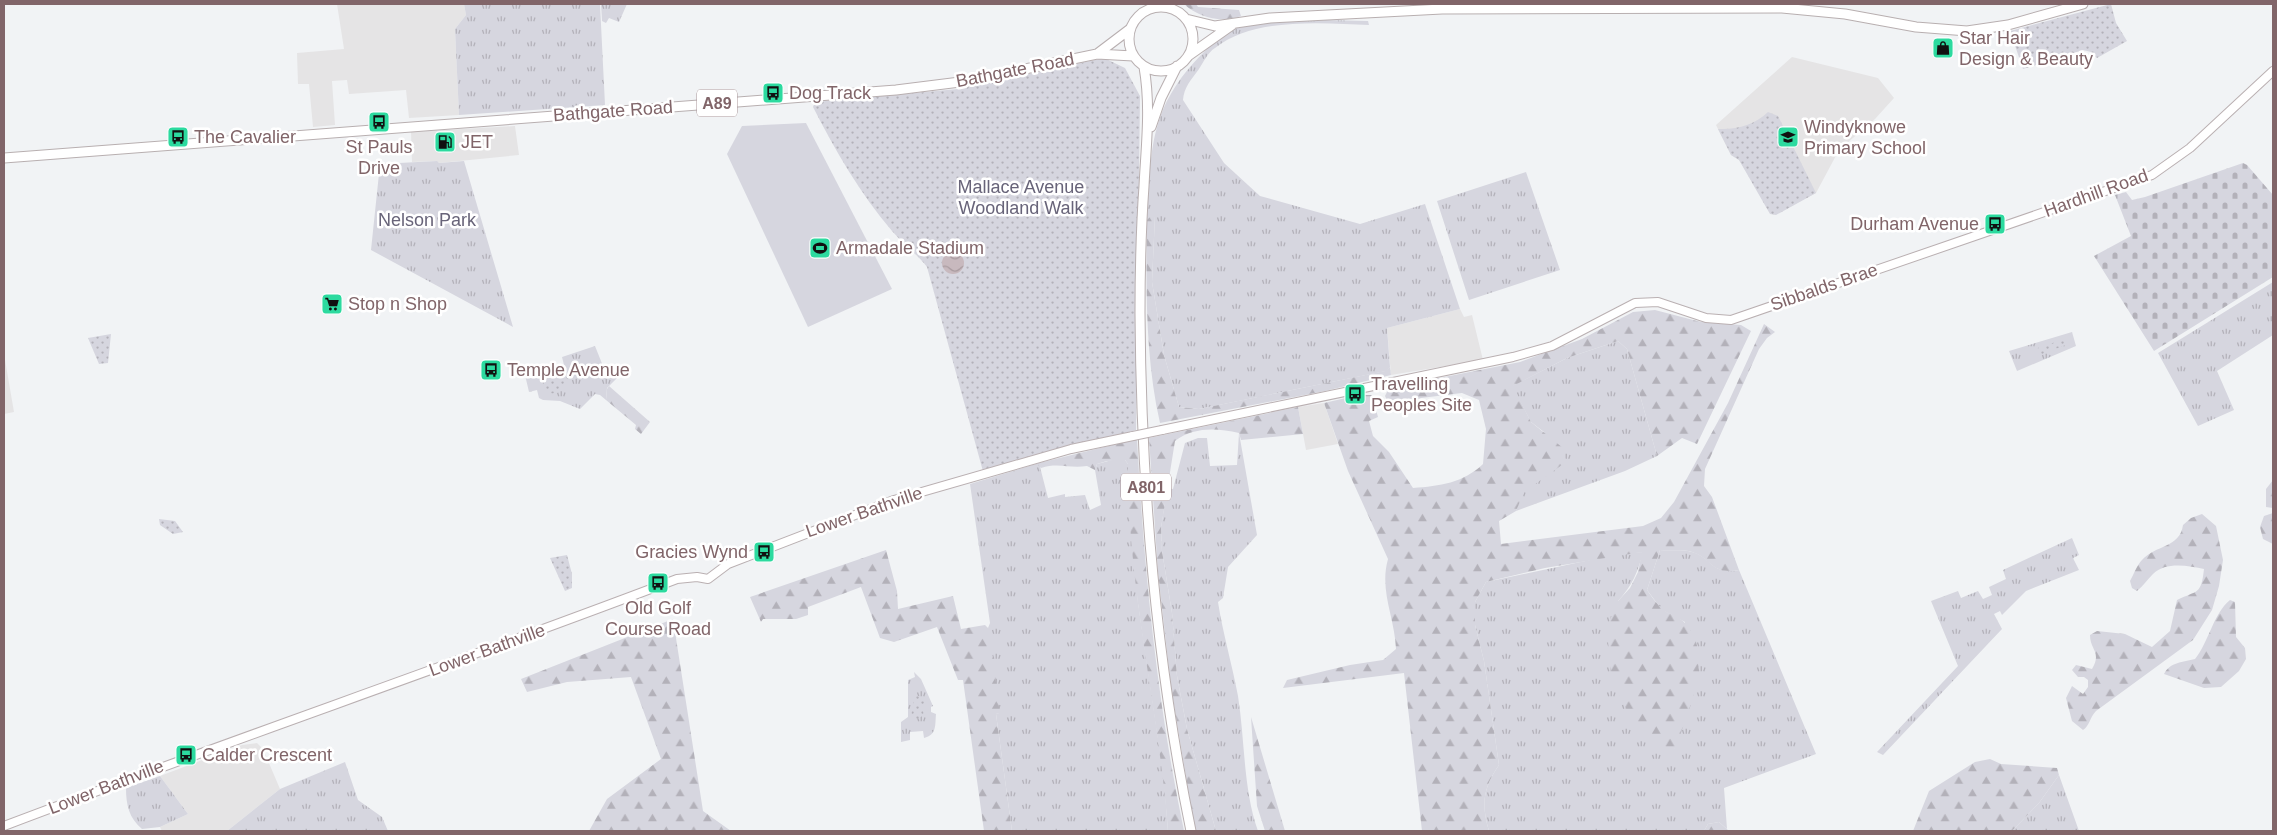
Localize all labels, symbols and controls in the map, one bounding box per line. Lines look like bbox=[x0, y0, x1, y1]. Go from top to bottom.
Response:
place label: Star Hair Design & Beauty bbox=[1959, 28, 2093, 69]
shop icon: Star Hair Design & Beauty bbox=[1931, 36, 1955, 60]
street label: Bathgate Road bbox=[954, 49, 1076, 91]
bus stop icon: Dog Track bbox=[761, 81, 785, 105]
place label: Dog Track bbox=[789, 83, 872, 103]
road number: A89 bbox=[697, 90, 737, 116]
street label: Bathgate Road bbox=[552, 97, 674, 125]
bus stop icon: St Pauls Drive bbox=[367, 110, 391, 134]
place label: Windyknowe Primary School bbox=[1804, 117, 1926, 158]
bus stop icon: The Cavalier bbox=[166, 125, 190, 149]
school or university icon: Windyknowe Primary School bbox=[1776, 125, 1800, 149]
place label: The Cavalier bbox=[194, 127, 296, 147]
fuel station icon: JET bbox=[433, 130, 457, 154]
place label: JET bbox=[461, 132, 493, 152]
place label: St Pauls Drive bbox=[345, 137, 413, 178]
street label: Hardhill Road bbox=[2041, 165, 2151, 221]
park label: Mallace Avenue Woodland Walk bbox=[958, 177, 1085, 218]
park label: Nelson Park bbox=[378, 210, 477, 230]
bus stop icon: Durham Avenue bbox=[1983, 212, 2007, 236]
place label: Durham Avenue bbox=[1850, 214, 1979, 234]
sports icon: Armadale Stadium bbox=[808, 236, 832, 260]
place label: Armadale Stadium bbox=[836, 238, 984, 258]
street label: Sibbalds Brae bbox=[1768, 259, 1880, 315]
supermarket icon: Stop n Shop bbox=[320, 292, 344, 316]
place label: Stop n Shop bbox=[348, 294, 447, 314]
bus stop icon: Temple Avenue bbox=[479, 358, 503, 382]
place label: Temple Avenue bbox=[507, 360, 630, 380]
place label: Travelling Peoples Site bbox=[1371, 374, 1472, 415]
bus stop icon: Travelling Peoples Site bbox=[1343, 382, 1367, 406]
road number: A801 bbox=[1121, 474, 1171, 501]
street label: Lower Bathville bbox=[803, 483, 925, 541]
bus stop icon: Gracies Wynd bbox=[752, 540, 776, 564]
place label: Gracies Wynd bbox=[635, 542, 748, 562]
bus stop icon: Old Golf Course Road bbox=[646, 571, 670, 595]
place label: Old Golf Course Road bbox=[605, 598, 711, 639]
street label: Lower Bathville bbox=[426, 620, 548, 680]
bus stop icon: Calder Crescent bbox=[174, 743, 198, 767]
place label: Calder Crescent bbox=[202, 745, 332, 765]
street label: Lower Bathville bbox=[45, 756, 167, 818]

